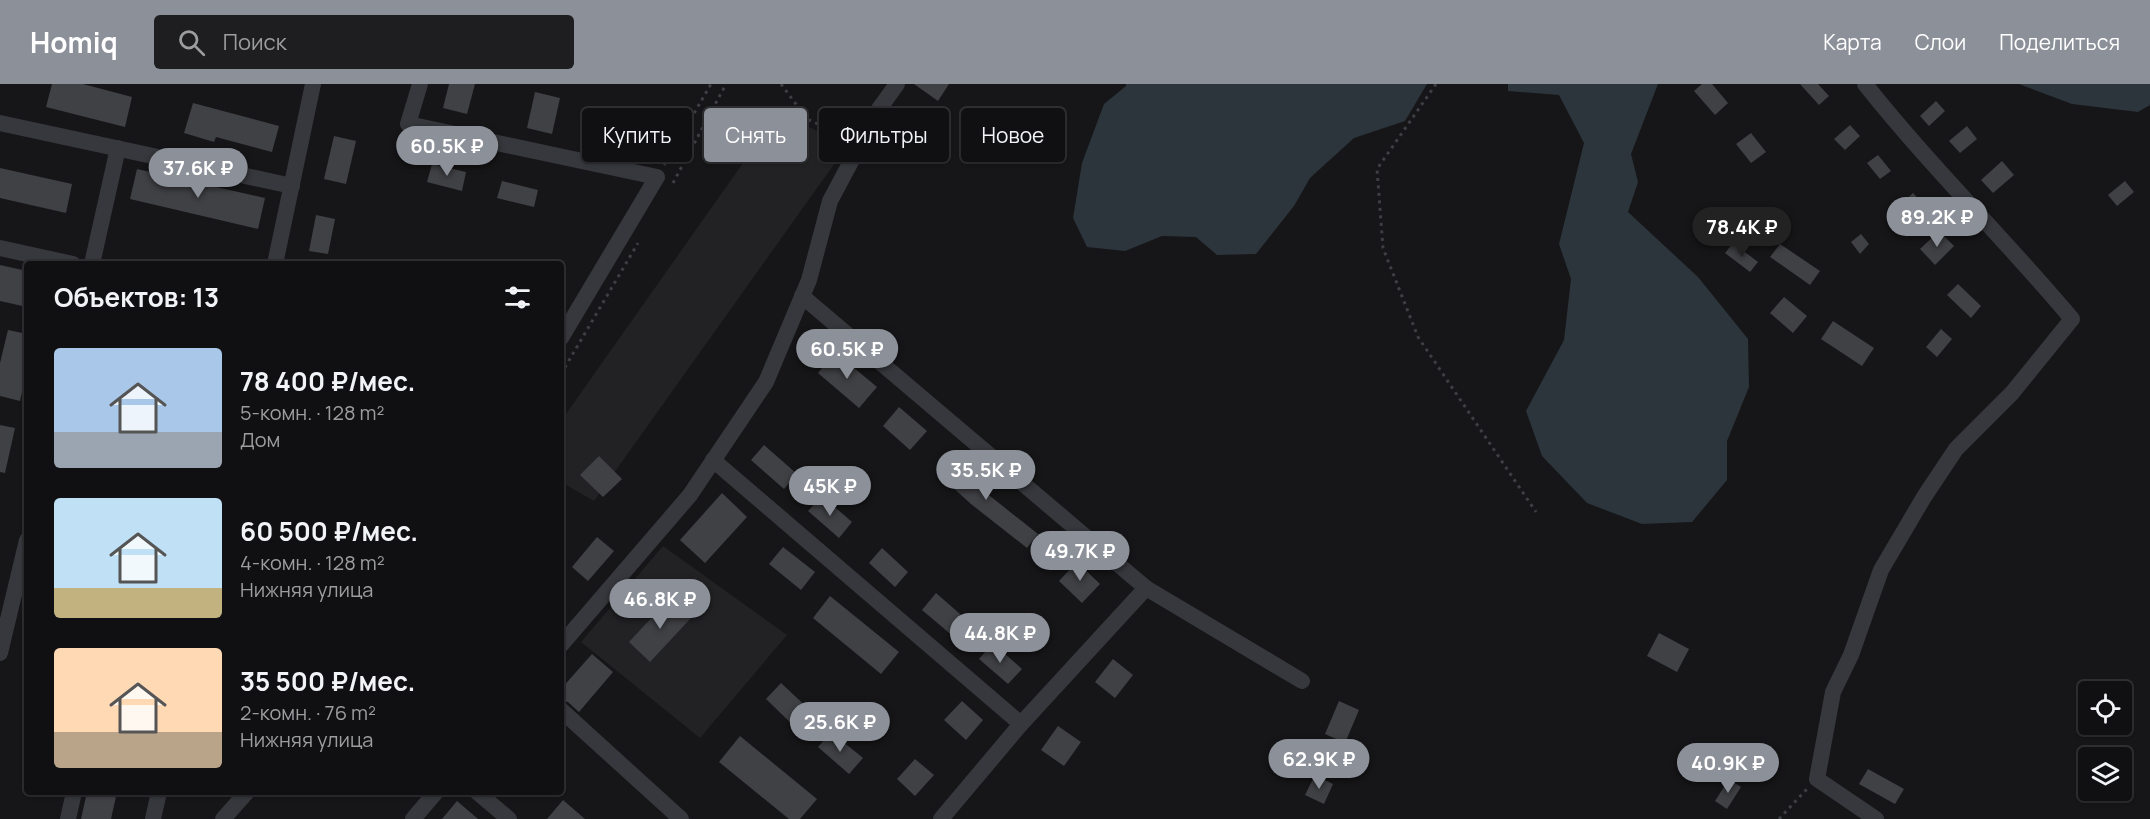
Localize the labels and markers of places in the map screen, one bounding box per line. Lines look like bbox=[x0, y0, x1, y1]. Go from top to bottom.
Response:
pin: 60.5K ₽ bbox=[392, 126, 502, 177]
pin: 37.6K ₽ bbox=[143, 148, 253, 199]
pin: 89.2K ₽ bbox=[1882, 197, 1992, 248]
pin: 78.4K ₽ bbox=[1687, 207, 1797, 258]
pin: 60.5K ₽ bbox=[792, 329, 902, 380]
pin: 35.5K ₽ bbox=[931, 450, 1041, 501]
pin: 45K ₽ bbox=[788, 466, 872, 517]
pin: 49.7K ₽ bbox=[1025, 531, 1135, 582]
pin: 46.8K ₽ bbox=[605, 579, 715, 630]
pin: 44.8K ₽ bbox=[945, 613, 1055, 664]
pin: 25.6K ₽ bbox=[785, 702, 895, 753]
pin: 62.9K ₽ bbox=[1264, 739, 1374, 790]
pin: 40.9K ₽ bbox=[1673, 743, 1783, 794]

